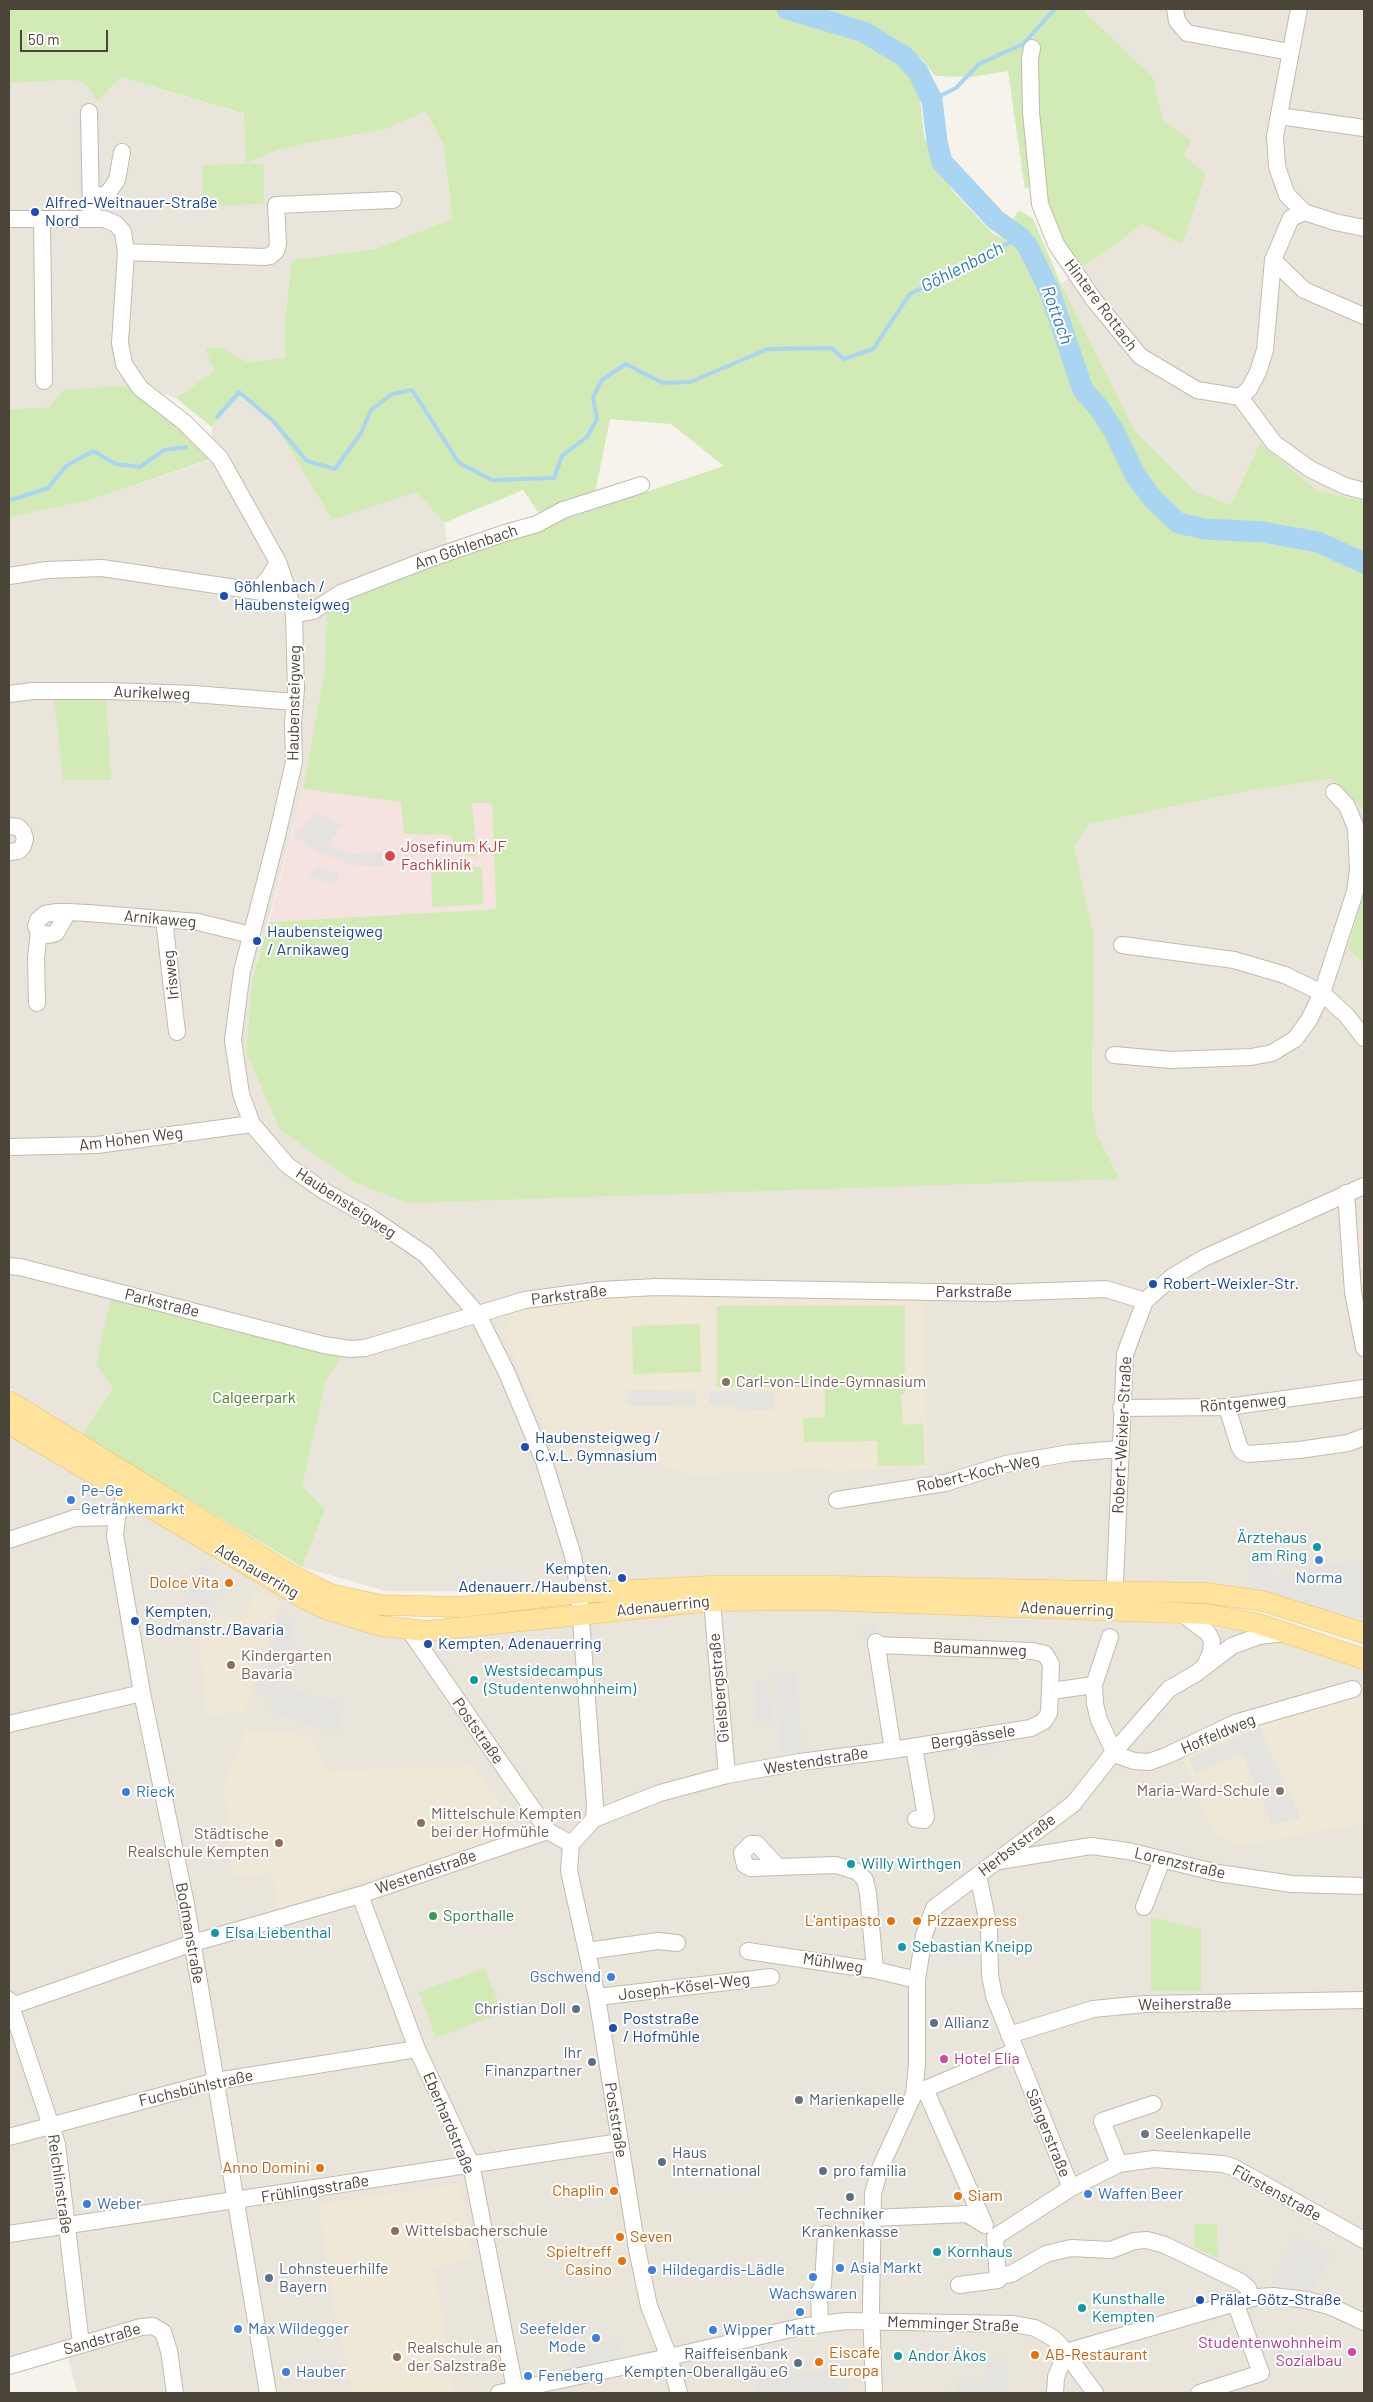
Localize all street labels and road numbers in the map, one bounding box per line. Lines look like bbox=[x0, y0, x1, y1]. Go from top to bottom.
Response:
street label: Hintere Rottach bbox=[1060, 255, 1142, 355]
street label: Am Göhlenbach bbox=[412, 520, 520, 574]
street label: Haubensteigweg bbox=[283, 645, 305, 761]
street label: Aurikelweg bbox=[113, 682, 191, 704]
street label: Arnikaweg bbox=[123, 906, 197, 932]
street label: Irisweg bbox=[159, 949, 183, 1001]
street label: Am Hohen Weg bbox=[78, 1123, 184, 1155]
street label: Haubensteigweg bbox=[292, 1163, 400, 1243]
street label: Parkstraße bbox=[530, 1281, 608, 1309]
street label: Parkstraße bbox=[936, 1282, 1012, 1302]
street label: Parkstraße bbox=[123, 1284, 201, 1322]
street label: Robert-Weixler-Straße bbox=[1108, 1356, 1136, 1514]
street label: Röntgenweg bbox=[1199, 1390, 1287, 1416]
street label: Robert-Koch-Weg bbox=[915, 1450, 1041, 1496]
street label: Adenauerring bbox=[212, 1539, 302, 1603]
street label: Adenauerring bbox=[615, 1592, 711, 1620]
street label: Adenauerring bbox=[1020, 1598, 1114, 1620]
street label: Gielsbergstraße bbox=[705, 1632, 733, 1744]
street label: Baumannweg bbox=[933, 1638, 1027, 1660]
street label: Poststraße bbox=[448, 1694, 508, 1768]
street label: Hoffeldweg bbox=[1178, 1710, 1258, 1758]
street label: Berggässele bbox=[929, 1721, 1017, 1753]
street label: Westendstraße bbox=[762, 1743, 870, 1779]
street label: Herbststraße bbox=[974, 1810, 1060, 1880]
street label: Lorenzstraße bbox=[1133, 1843, 1227, 1883]
street label: Westendstraße bbox=[373, 1846, 479, 1898]
street label: Bodmanstraße bbox=[172, 1881, 208, 1985]
street label: Mühlweg bbox=[802, 1949, 864, 1977]
street label: Joseph-Kösel-Weg bbox=[617, 1969, 751, 2005]
street label: Weiherstraße bbox=[1138, 1994, 1232, 2014]
street label: Fuchsbühlstraße bbox=[137, 2066, 255, 2110]
street label: Eberhardstraße bbox=[419, 2069, 479, 2177]
street label: Poststraße bbox=[601, 2081, 631, 2159]
street label: Sängerstraße bbox=[1022, 2086, 1074, 2180]
street label: Reichlinstraße bbox=[43, 2133, 77, 2235]
street label: Fürstenstraße bbox=[1229, 2161, 1325, 2225]
street label: Frühlingsstraße bbox=[260, 2171, 370, 2207]
street label: Memminger Straße bbox=[887, 2312, 1019, 2336]
street label: Sandstraße bbox=[61, 2319, 143, 2359]

